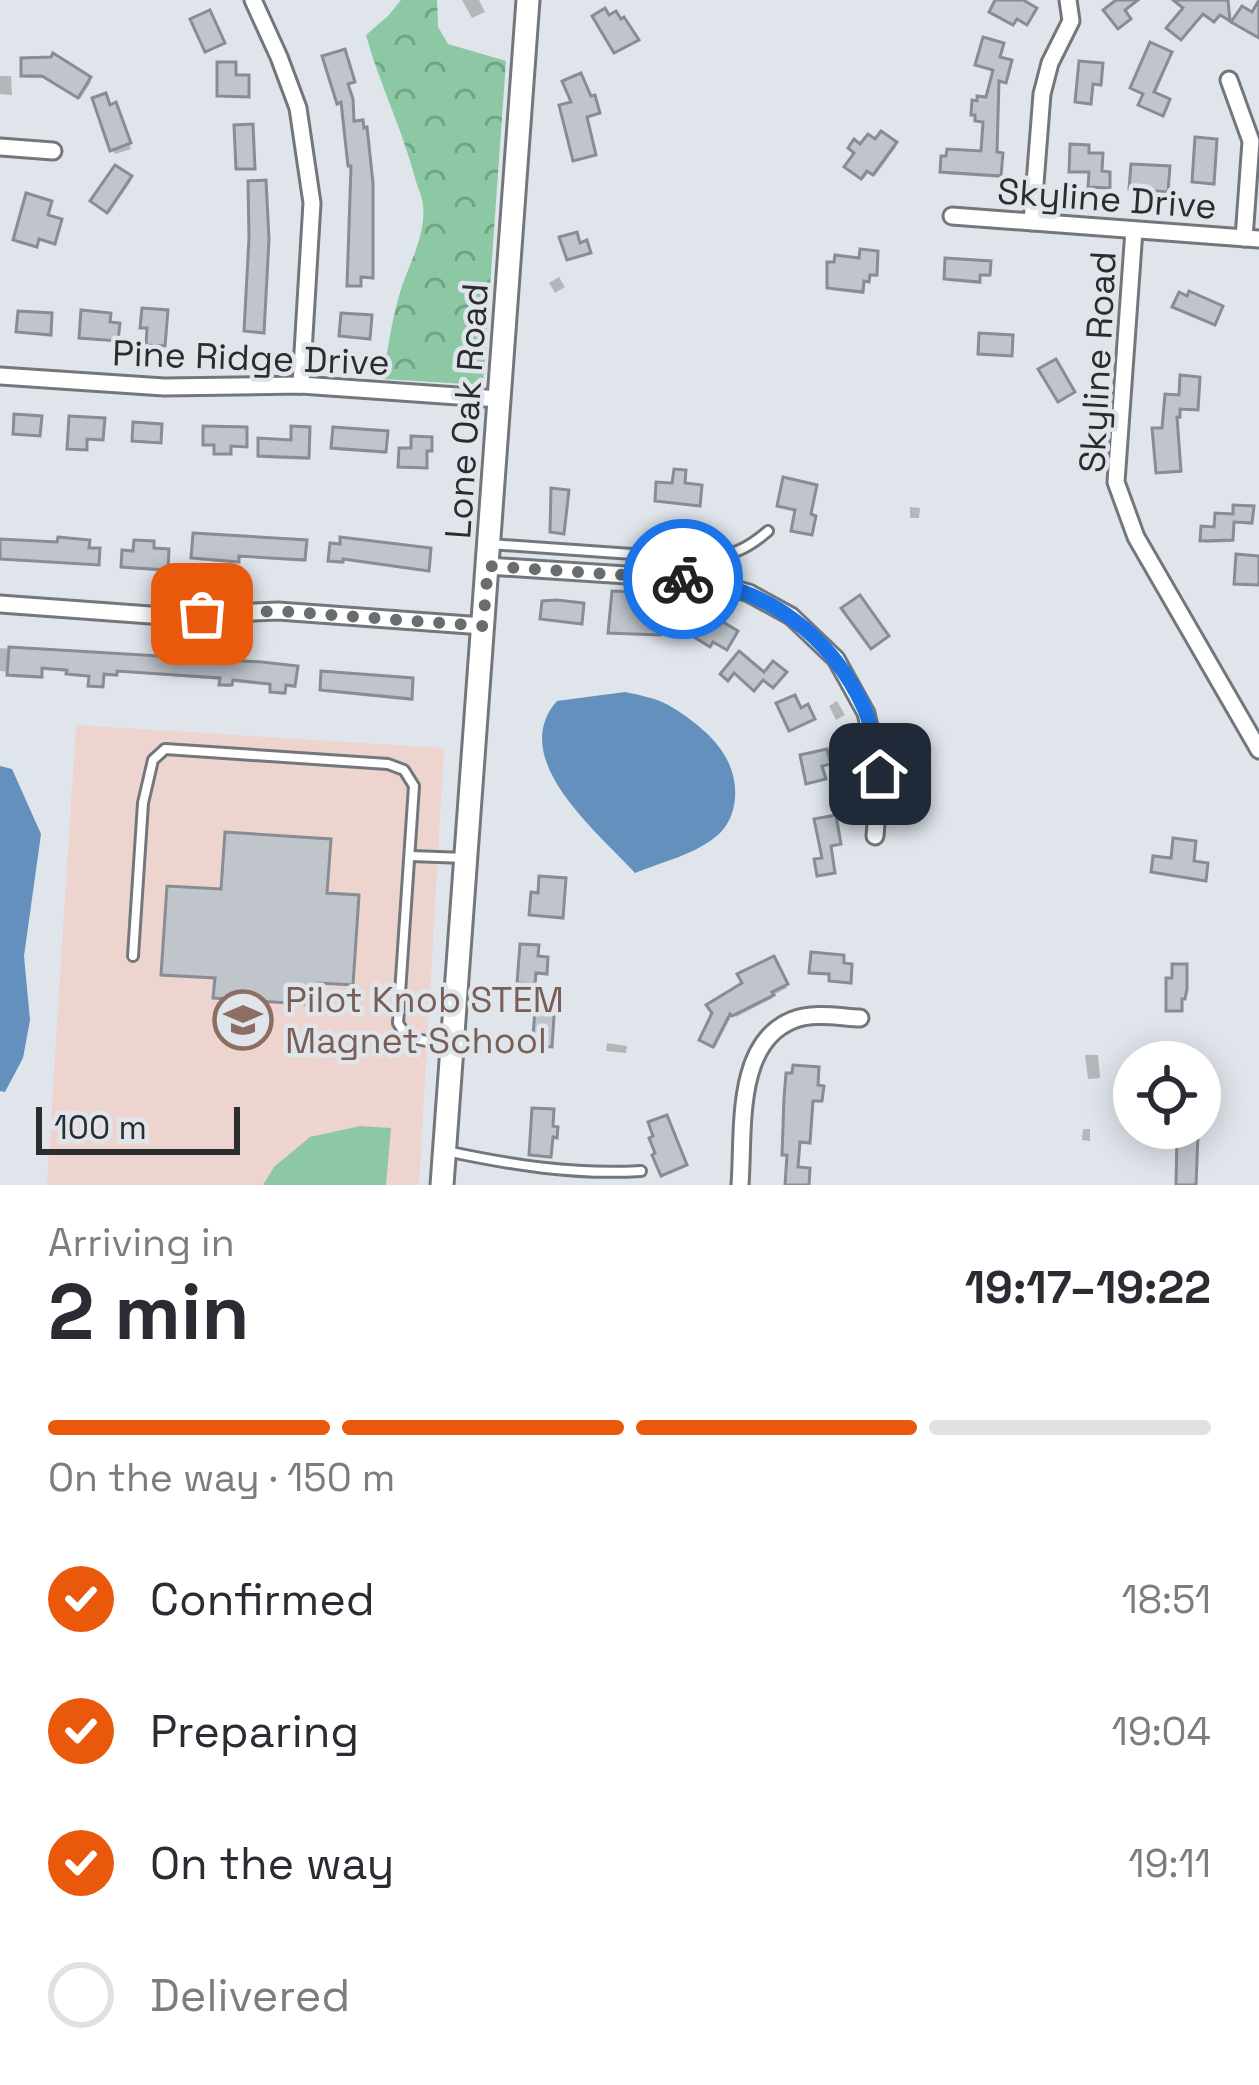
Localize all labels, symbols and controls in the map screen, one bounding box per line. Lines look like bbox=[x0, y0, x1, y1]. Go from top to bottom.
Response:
street label: Skyline Drive bbox=[996, 168, 1218, 230]
street label: Skyline Road bbox=[1069, 250, 1127, 474]
street label: Lone Oak Road bbox=[435, 282, 499, 540]
street label: Pine Ridge Drive bbox=[111, 330, 391, 386]
courier bbox=[623, 519, 743, 639]
icon: bike bbox=[650, 546, 716, 612]
pin bbox=[151, 563, 253, 665]
icon: bag bbox=[169, 581, 235, 647]
pin bbox=[829, 723, 931, 825]
icon: home bbox=[847, 741, 913, 807]
place label: Pilot Knob STEM Magnet School bbox=[285, 977, 564, 1064]
school or university icon: Pilot Knob STEM Magnet School bbox=[212, 989, 274, 1051]
map controls bbox=[1113, 1041, 1221, 1149]
button: locate bbox=[1113, 1041, 1221, 1149]
scale bar bbox=[36, 1101, 240, 1154]
text: 100 m bbox=[54, 1107, 147, 1149]
text: Arriving in bbox=[48, 1218, 235, 1267]
text: 19:17–19:22 bbox=[965, 1259, 1211, 1316]
text: 2 min bbox=[48, 1262, 250, 1362]
text: On the way · 150 m bbox=[48, 1453, 395, 1502]
icon: check bbox=[48, 1566, 114, 1632]
text: Confirmed bbox=[150, 1571, 375, 1628]
text: 18:51 bbox=[1121, 1575, 1211, 1624]
icon: check bbox=[48, 1698, 114, 1764]
text: Preparing bbox=[150, 1703, 359, 1760]
text: 19:04 bbox=[1112, 1707, 1211, 1756]
icon: check bbox=[48, 1830, 114, 1896]
text: On the way bbox=[150, 1835, 394, 1892]
text: 19:11 bbox=[1128, 1839, 1211, 1888]
text: Delivered bbox=[150, 1967, 350, 2024]

